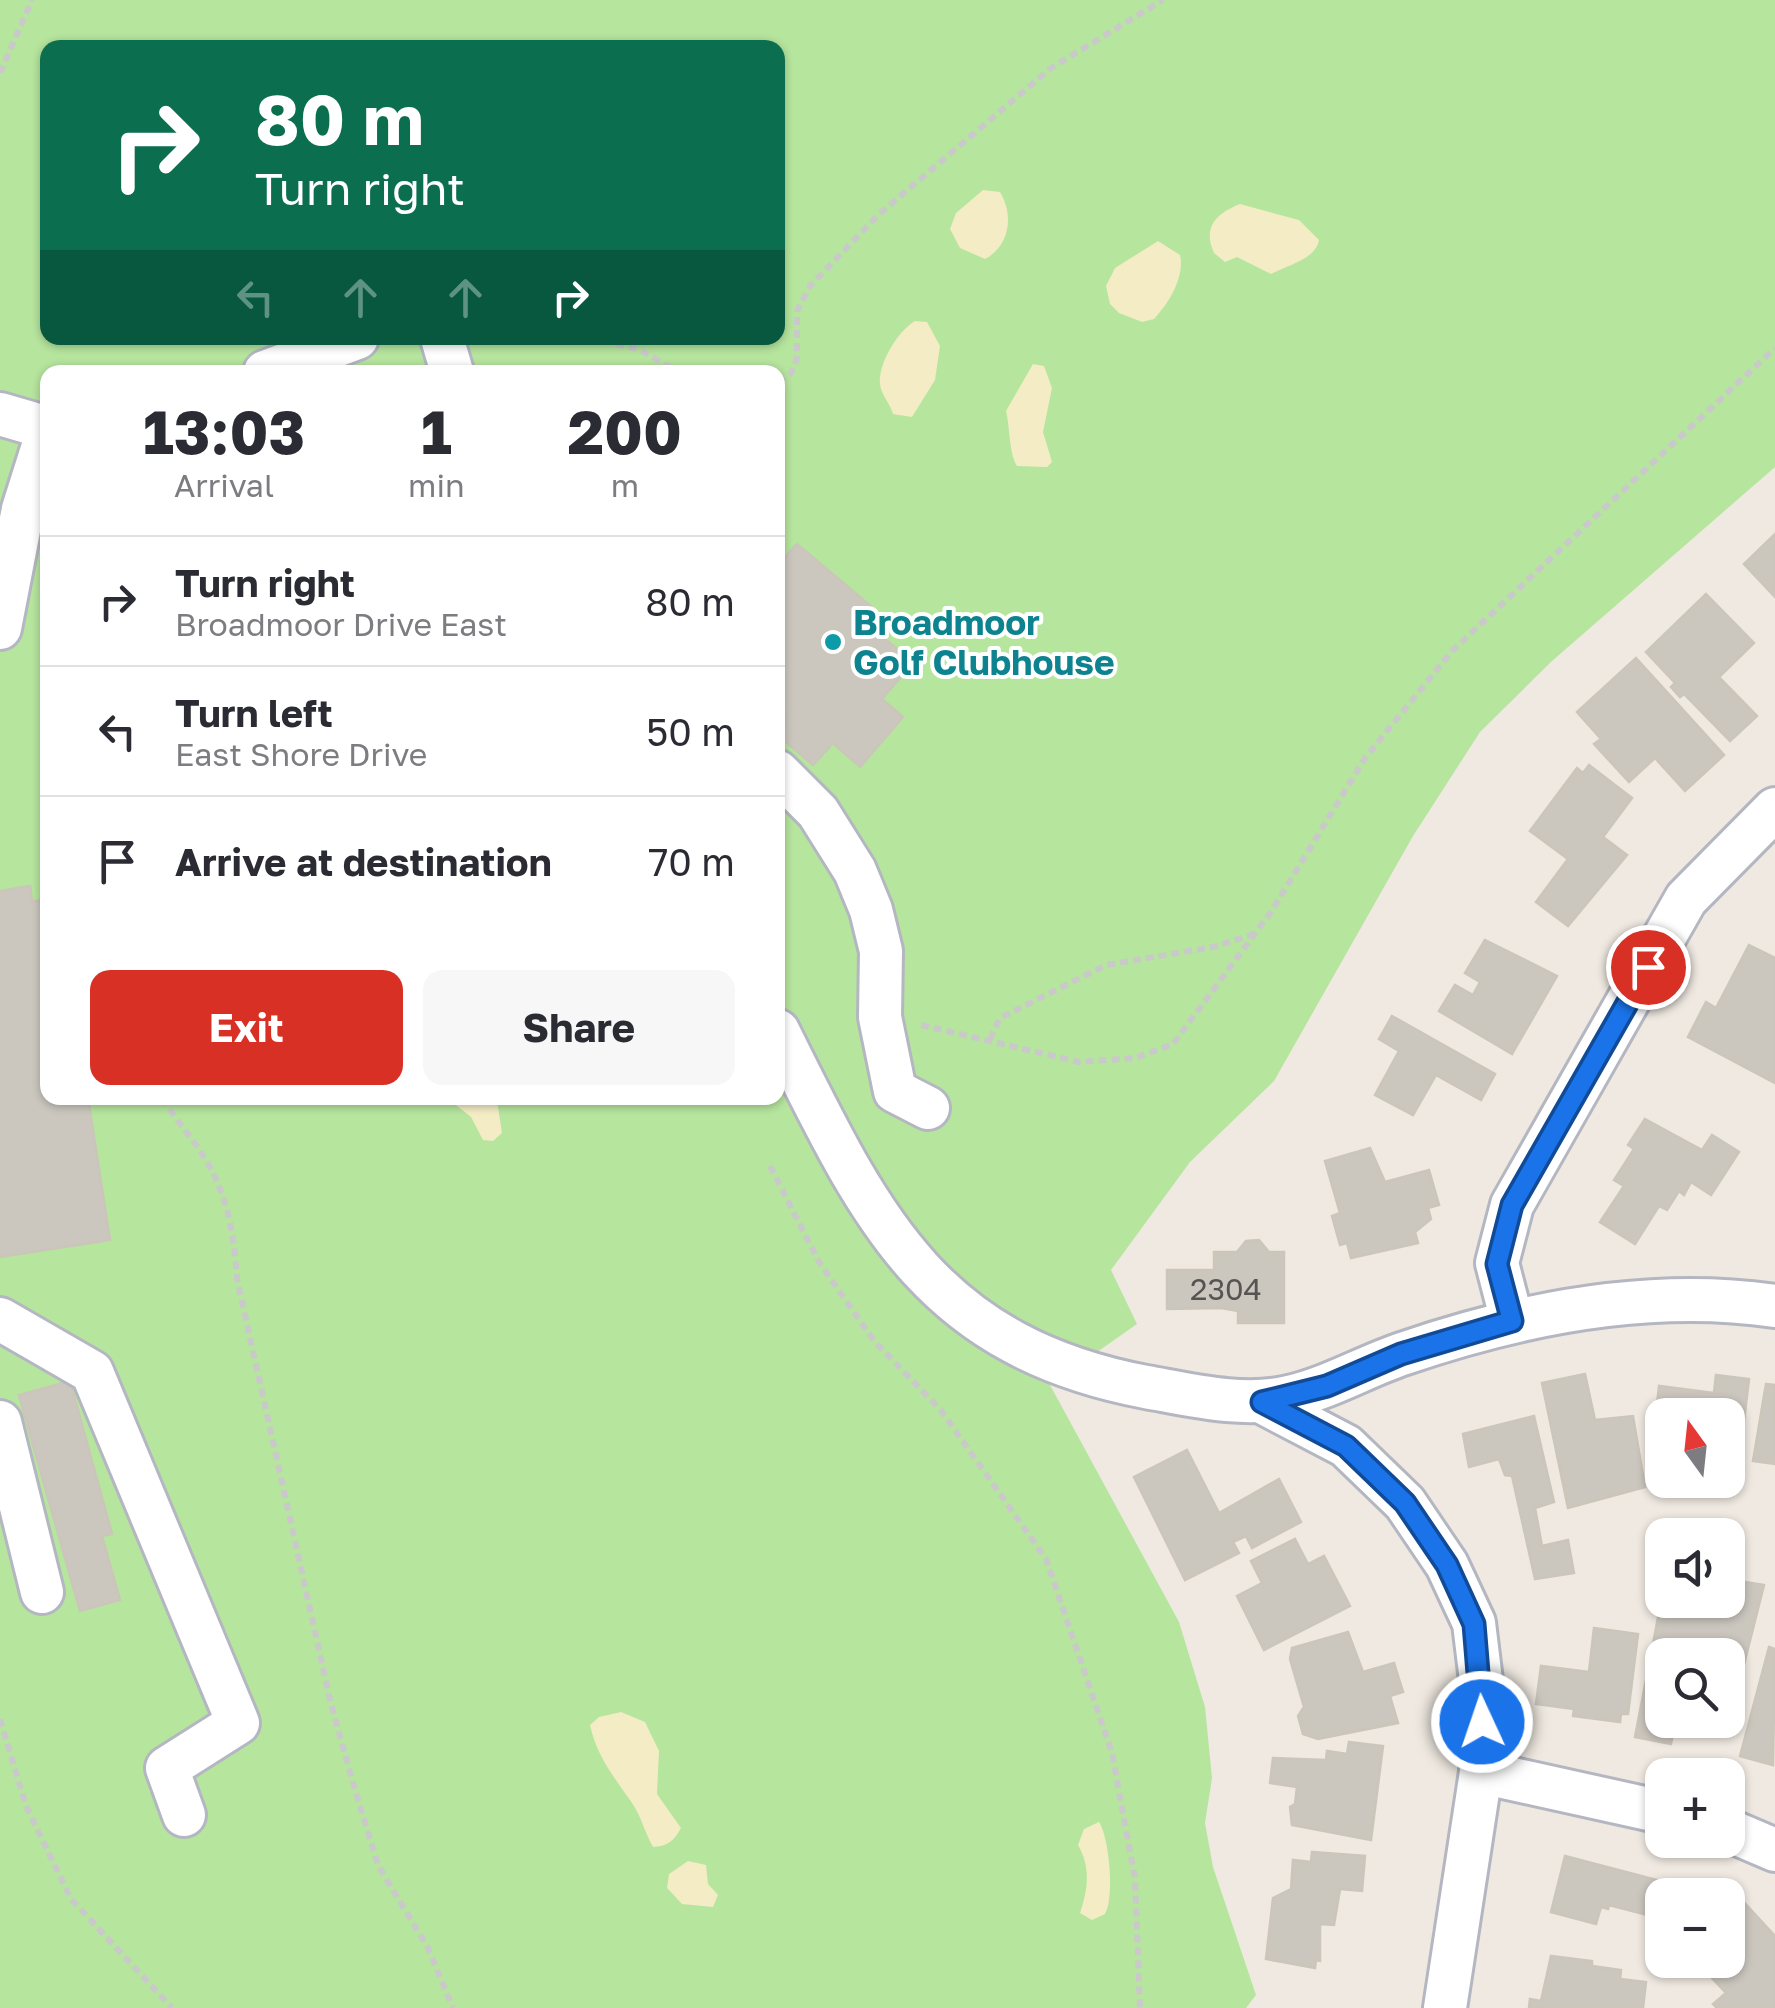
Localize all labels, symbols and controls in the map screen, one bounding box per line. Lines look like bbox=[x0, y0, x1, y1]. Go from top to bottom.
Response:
text: 80 m bbox=[255, 76, 424, 160]
icon: right bbox=[90, 80, 220, 210]
text: Turn right bbox=[255, 161, 465, 215]
icon: left bbox=[228, 270, 283, 325]
icon: ahead bbox=[333, 270, 388, 325]
icon: ahead bbox=[438, 270, 493, 325]
icon: right bbox=[543, 270, 598, 325]
text: 13:03 bbox=[143, 395, 305, 467]
text: 1 bbox=[421, 395, 452, 467]
text: 200 bbox=[568, 395, 682, 467]
text: Arrival bbox=[174, 466, 274, 504]
text: min bbox=[408, 466, 465, 504]
text: m bbox=[611, 466, 639, 504]
text: Turn right bbox=[175, 560, 355, 605]
icon: right bbox=[90, 574, 145, 629]
text: 80 m bbox=[645, 579, 735, 624]
place label: Broadmoor Golf Clubhouse bbox=[853, 601, 1115, 683]
text: Broadmoor Drive East bbox=[175, 605, 507, 643]
marker: Broadmoor Golf Clubhouse bbox=[822, 631, 844, 653]
text: Turn left bbox=[175, 690, 333, 735]
icon: left bbox=[90, 704, 145, 759]
text: 50 m bbox=[646, 709, 735, 754]
text: East Shore Drive bbox=[175, 735, 427, 773]
icon: arrive bbox=[90, 834, 145, 889]
text: Arrive at destination bbox=[175, 839, 552, 884]
text: 70 m bbox=[648, 839, 735, 884]
pin bbox=[1606, 925, 1691, 1010]
icon: arrive bbox=[1621, 940, 1676, 995]
button: Exit bbox=[90, 970, 403, 1085]
button: Share bbox=[423, 970, 735, 1085]
house number: 2304 bbox=[1190, 1271, 1262, 1307]
north arrow bbox=[1645, 1398, 1745, 1498]
map controls bbox=[1645, 1398, 1745, 1978]
button: sound bbox=[1645, 1518, 1745, 1618]
button: search bbox=[1645, 1638, 1745, 1738]
position arrow bbox=[1430, 1670, 1534, 1774]
button: + bbox=[1645, 1758, 1745, 1858]
button: − bbox=[1645, 1878, 1745, 1978]

